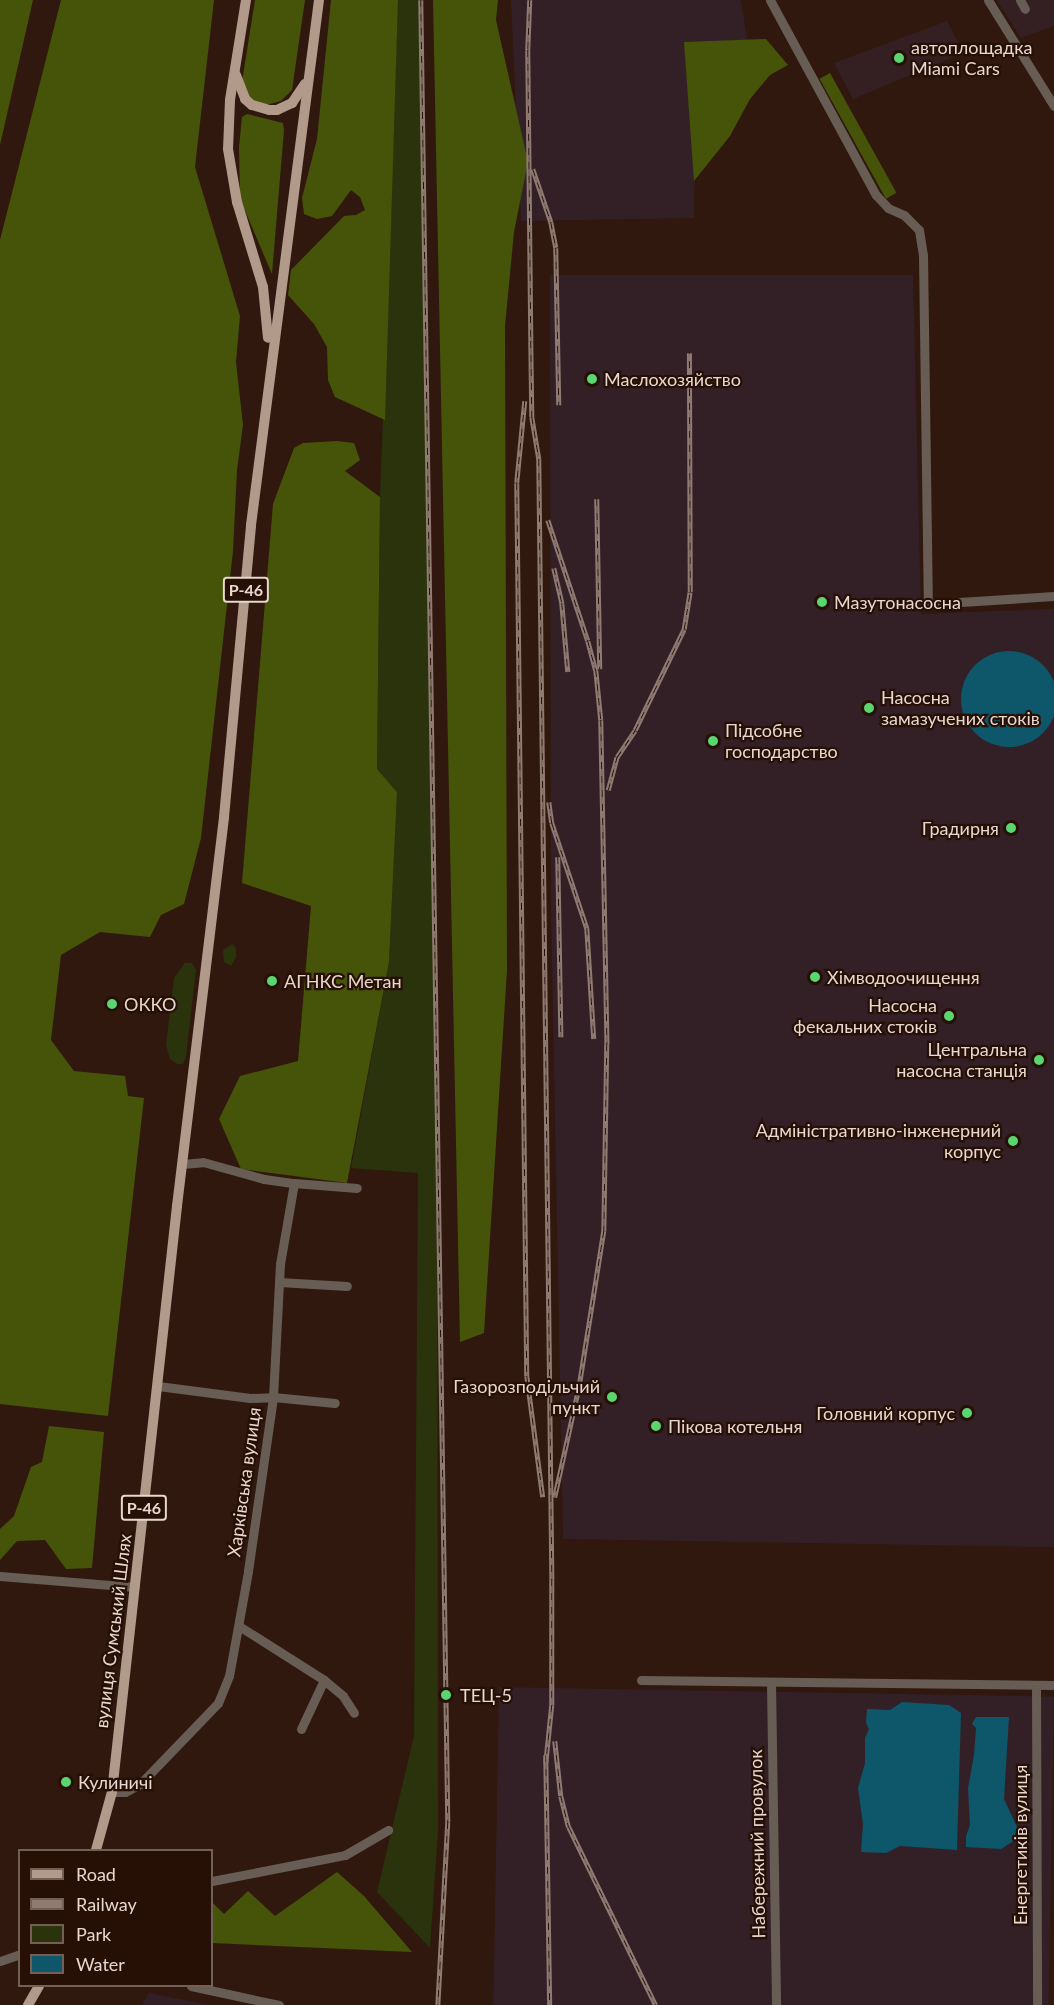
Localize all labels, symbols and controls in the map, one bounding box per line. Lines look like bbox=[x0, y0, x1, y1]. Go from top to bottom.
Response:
place label: автоплощадка Miami Cars bbox=[911, 37, 1032, 80]
marker: автоплощадка Miami Cars bbox=[892, 51, 906, 65]
place label: Маслохозяйство bbox=[604, 368, 741, 390]
marker: Маслохозяйство bbox=[585, 372, 599, 386]
road number: Р-46 bbox=[222, 577, 270, 603]
place label: Мазутонасосна bbox=[834, 591, 961, 613]
marker: Мазутонасосна bbox=[815, 595, 829, 609]
place label: Насосна замазучених стоків bbox=[881, 687, 1040, 730]
marker: Насосна замазучених стоків bbox=[862, 701, 876, 715]
place label: Підсобне господарство bbox=[725, 720, 838, 762]
marker: Підсобне господарство bbox=[706, 734, 720, 748]
place label: Градирня bbox=[922, 817, 999, 839]
marker: Градирня bbox=[1004, 821, 1018, 835]
place label: Хімводоочищення bbox=[827, 966, 980, 988]
place label: АГНКС Метан bbox=[284, 970, 402, 992]
marker: Хімводоочищення bbox=[808, 970, 822, 984]
marker: АГНКС Метан bbox=[265, 974, 279, 988]
place label: ОККО bbox=[124, 993, 176, 1015]
place label: Насосна фекальних стоків bbox=[793, 995, 937, 1038]
marker: ОККО bbox=[105, 997, 119, 1011]
marker: Насосна фекальних стоків bbox=[942, 1009, 956, 1023]
place label: Центральна насосна станція bbox=[896, 1039, 1027, 1082]
marker: Центральна насосна станція bbox=[1032, 1053, 1046, 1067]
place label: Адміністративно-інженерний корпус bbox=[756, 1120, 1001, 1162]
marker: Адміністративно-інженерний корпус bbox=[1006, 1134, 1020, 1148]
place label: Газорозподільчий пункт bbox=[453, 1376, 600, 1418]
marker: Газорозподільчий пункт bbox=[605, 1390, 619, 1404]
place label: Головний корпус bbox=[816, 1402, 955, 1424]
street label: Харківська вулиця bbox=[223, 1406, 265, 1558]
marker: Головний корпус bbox=[960, 1406, 974, 1420]
place label: Пікова котельня bbox=[668, 1415, 802, 1437]
marker: Пікова котельня bbox=[649, 1419, 663, 1433]
road number: Р-46 bbox=[120, 1495, 168, 1521]
street label: вулиця Сумський Шлях bbox=[90, 1533, 136, 1729]
place label: ТЕЦ-5 bbox=[460, 1684, 512, 1706]
marker: ТЕЦ-5 bbox=[437, 1686, 455, 1704]
street label: Набережний провулок bbox=[745, 1749, 769, 1939]
street label: Енергетиків вулиця bbox=[1009, 1765, 1031, 1925]
place label: Кулиничі bbox=[78, 1771, 153, 1793]
marker: Кулиничі bbox=[59, 1775, 73, 1789]
legend bbox=[18, 1849, 213, 1987]
text: Road bbox=[76, 1863, 116, 1885]
text: Railway bbox=[76, 1893, 137, 1915]
text: Park bbox=[76, 1923, 111, 1945]
text: Water bbox=[76, 1953, 125, 1975]

